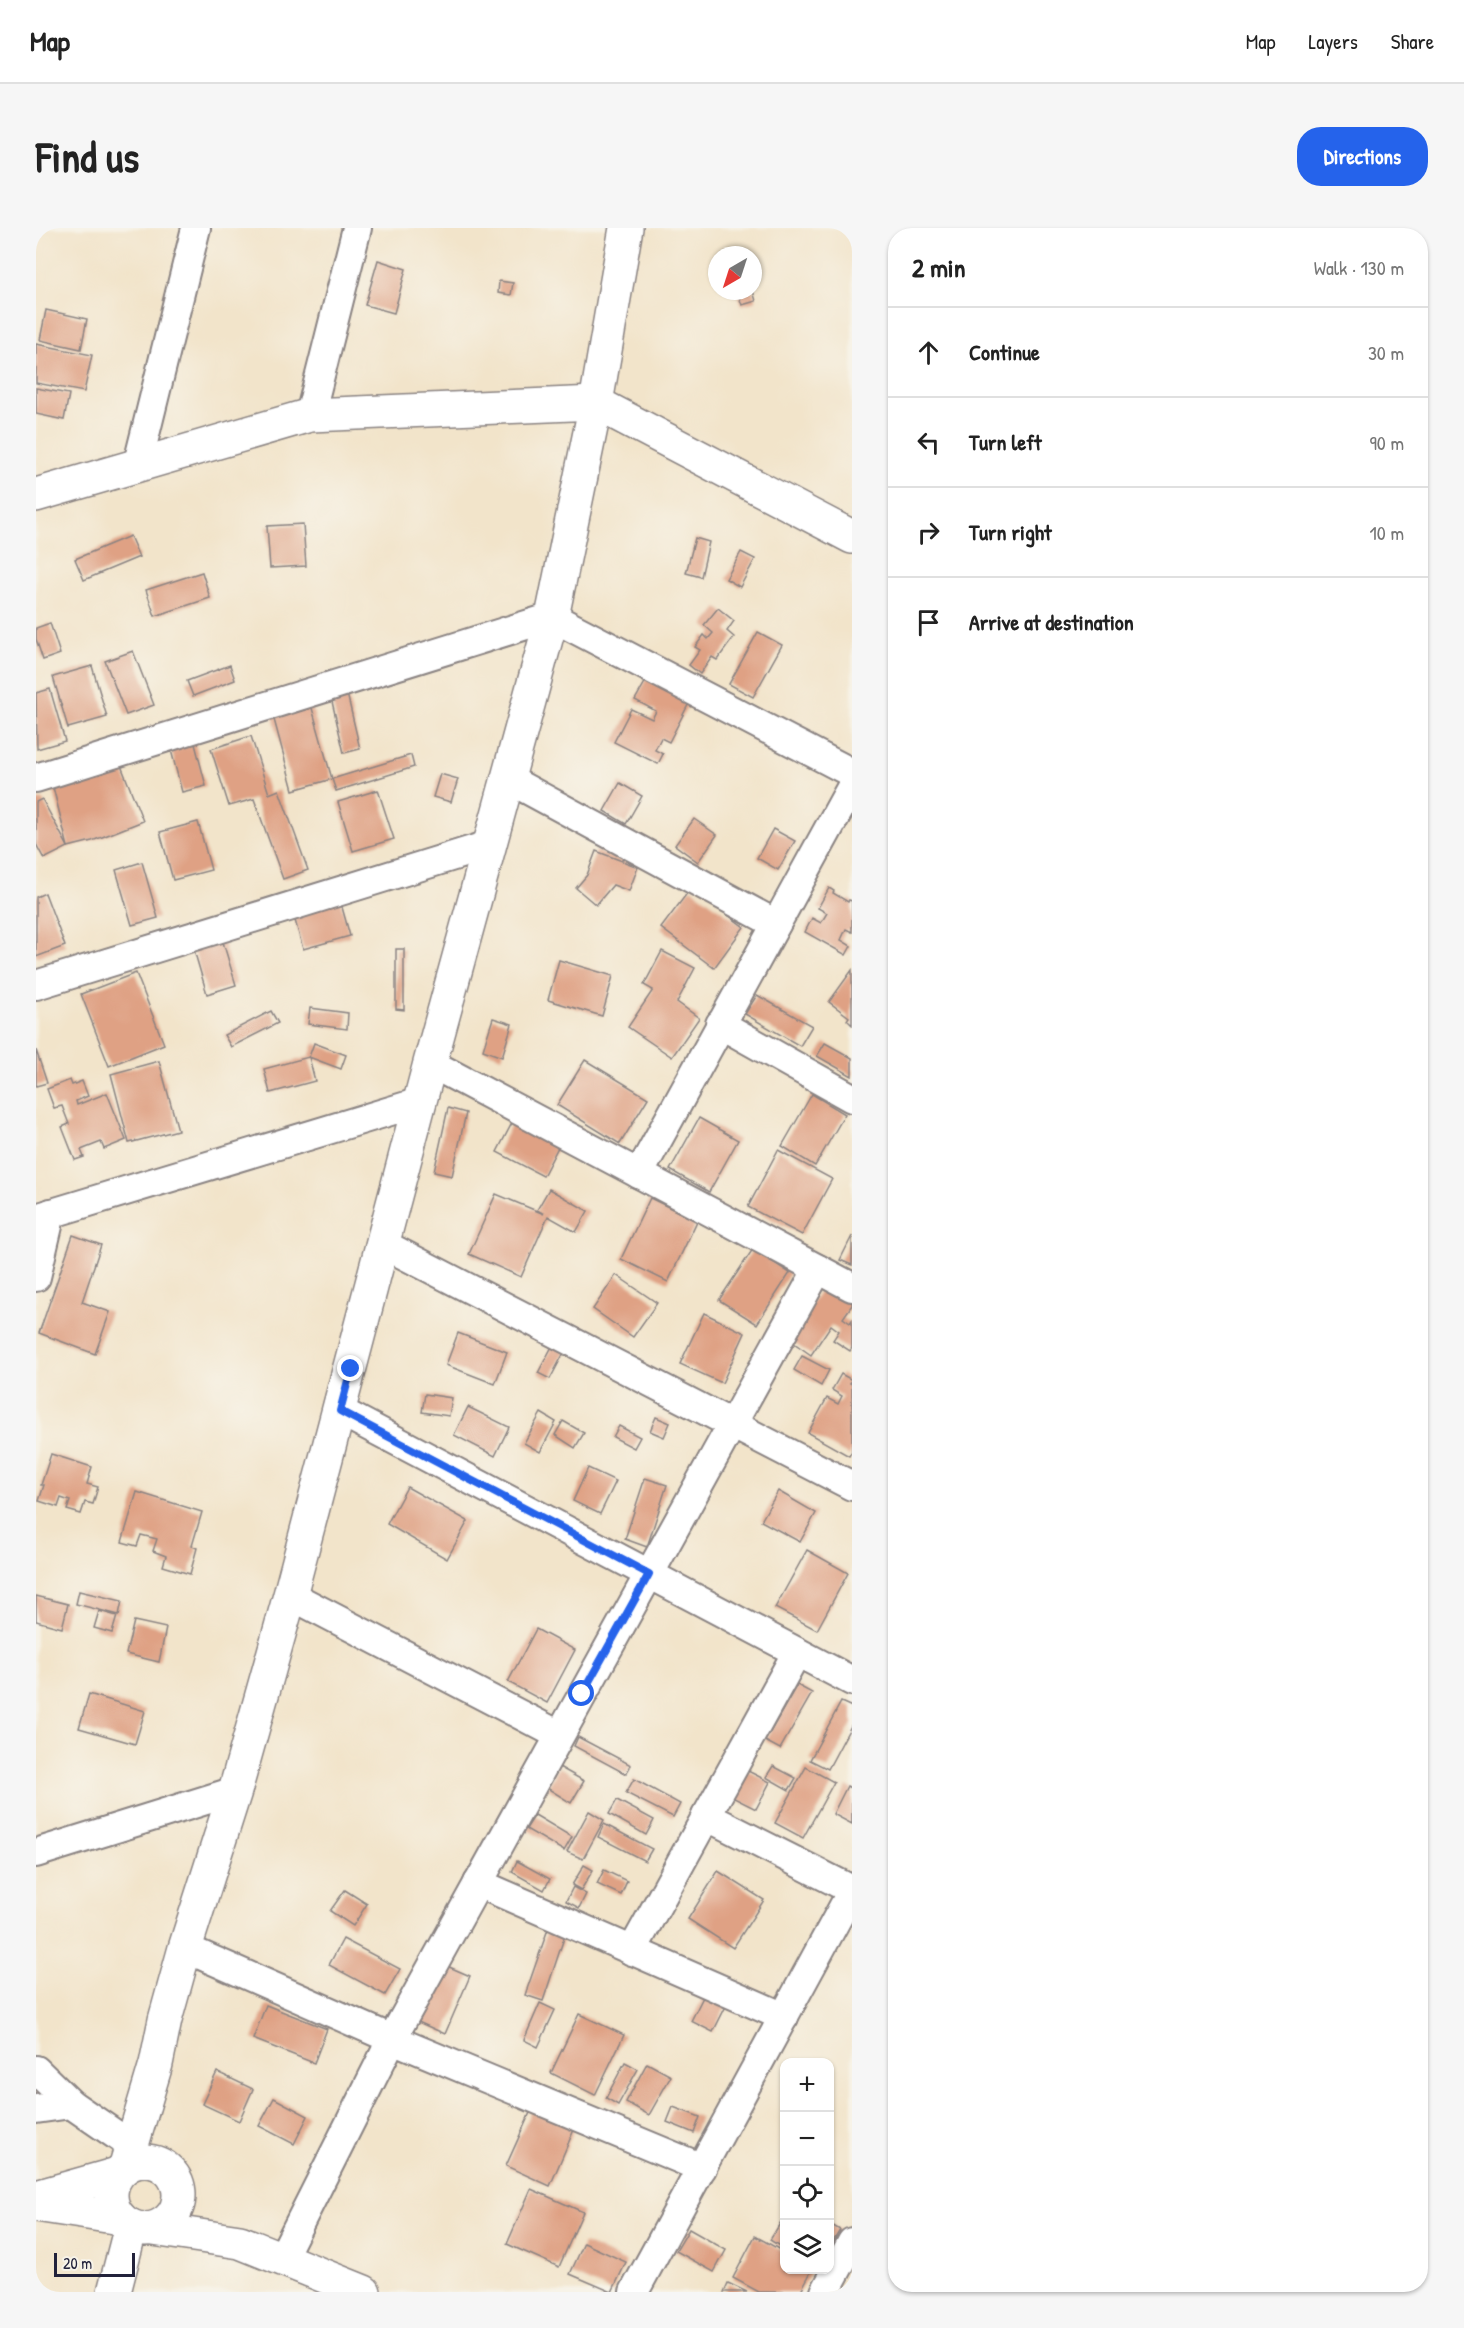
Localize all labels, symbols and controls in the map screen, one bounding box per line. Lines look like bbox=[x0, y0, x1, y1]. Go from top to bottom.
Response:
text: Map bbox=[30, 22, 70, 60]
text: Map bbox=[1246, 27, 1275, 56]
text: Layers bbox=[1308, 27, 1358, 56]
text: Share bbox=[1391, 27, 1434, 56]
button: Directions bbox=[1297, 127, 1428, 186]
text: Find us bbox=[36, 128, 139, 185]
north arrow bbox=[708, 246, 762, 300]
text: 2 min bbox=[912, 250, 965, 285]
text: Walk · 130 m bbox=[1314, 254, 1404, 281]
icon: ahead bbox=[912, 336, 945, 369]
text: Continue bbox=[969, 337, 1040, 367]
text: 30 m bbox=[1368, 339, 1404, 366]
icon: left bbox=[912, 426, 945, 459]
text: Turn left bbox=[969, 427, 1042, 457]
text: 90 m bbox=[1370, 429, 1404, 456]
icon: right bbox=[912, 516, 945, 549]
text: Turn right bbox=[969, 517, 1052, 547]
text: 10 m bbox=[1370, 519, 1404, 546]
icon: arrive bbox=[912, 606, 945, 639]
text: Arrive at destination bbox=[969, 607, 1134, 637]
route end bbox=[337, 1355, 363, 1381]
route start bbox=[568, 1680, 594, 1706]
map controls bbox=[780, 2058, 834, 2274]
button: + bbox=[780, 2058, 834, 2112]
button: − bbox=[780, 2112, 834, 2166]
button: locate bbox=[780, 2166, 834, 2220]
button: layers bbox=[780, 2220, 834, 2274]
scale bar bbox=[54, 2250, 135, 2278]
text: 20 m bbox=[63, 2252, 92, 2274]

